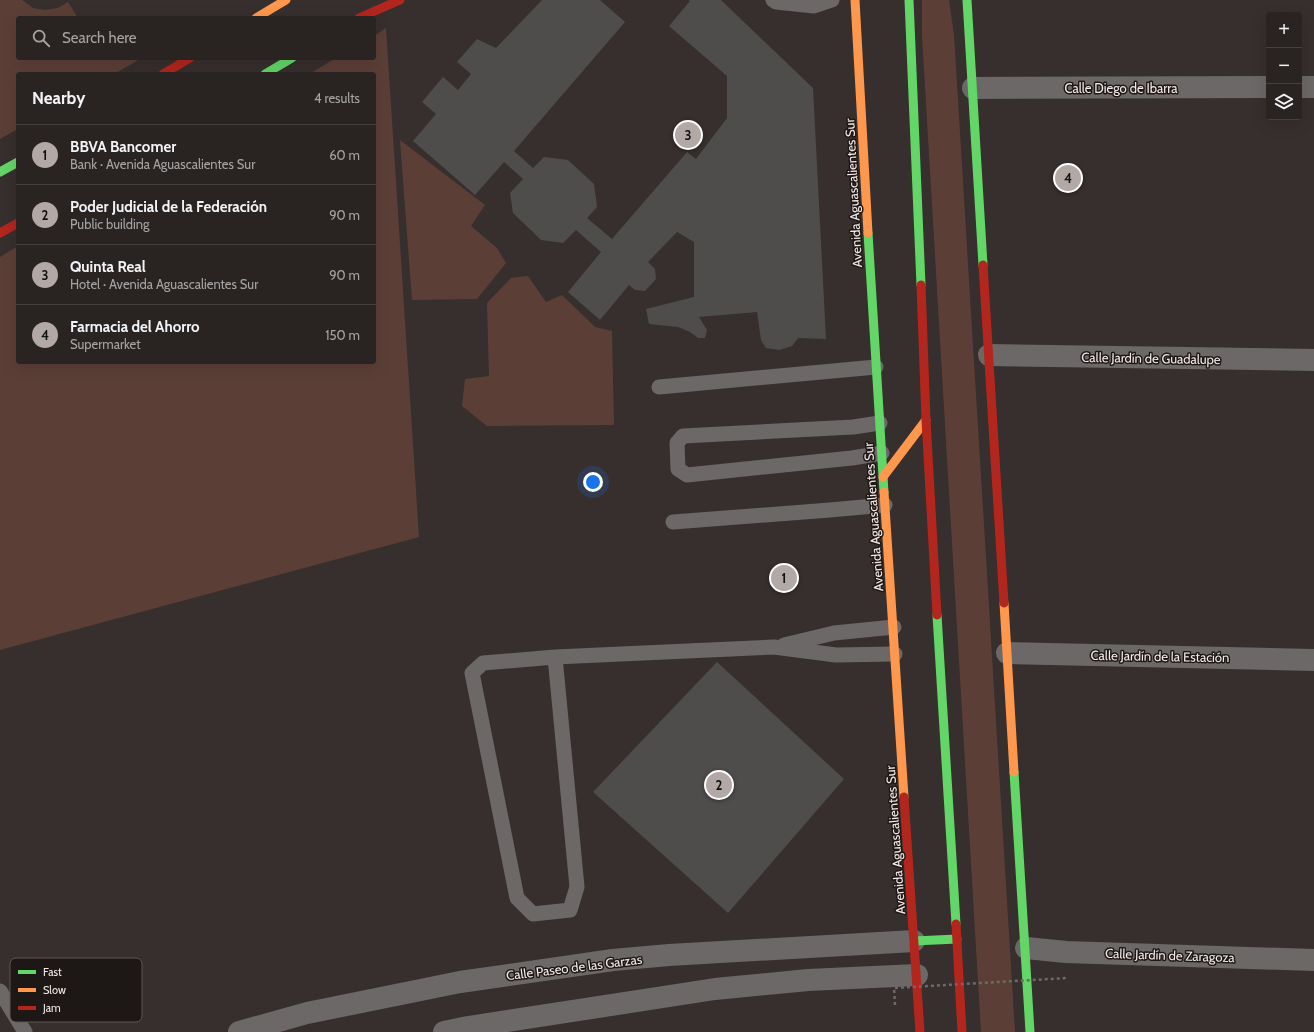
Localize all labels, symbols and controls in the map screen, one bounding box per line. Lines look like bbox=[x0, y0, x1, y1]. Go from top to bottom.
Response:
map controls bbox=[1266, 12, 1302, 120]
button: + bbox=[1266, 12, 1302, 48]
search box bbox=[16, 16, 376, 60]
icon: search bbox=[30, 27, 52, 49]
text: Search here bbox=[62, 29, 137, 47]
button: − bbox=[1266, 48, 1302, 84]
street label: Calle Diego de Ibarra bbox=[1064, 80, 1178, 96]
button: layers bbox=[1266, 84, 1302, 120]
text: Nearby bbox=[32, 88, 85, 108]
text: 4 results bbox=[314, 90, 360, 106]
street label: Avenida Aguascalientes Sur bbox=[841, 117, 865, 268]
pin: 3 bbox=[675, 120, 701, 150]
text: BBVA Bancomer bbox=[70, 138, 176, 156]
text: 1 bbox=[43, 147, 47, 163]
text: 60 m bbox=[329, 147, 360, 163]
text: Bank · Avenida Aguascalientes Sur bbox=[70, 156, 255, 172]
pin: 4 bbox=[1055, 163, 1081, 193]
text: Poder Judicial de la Federación bbox=[70, 198, 267, 216]
text: 2 bbox=[42, 207, 48, 223]
text: 90 m bbox=[329, 207, 360, 223]
text: Public building bbox=[70, 216, 150, 232]
text: Quinta Real bbox=[70, 258, 146, 276]
text: 3 bbox=[41, 267, 49, 283]
text: 90 m bbox=[329, 267, 360, 283]
text: Hotel · Avenida Aguascalientes Sur bbox=[70, 276, 258, 292]
text: Farmacia del Ahorro bbox=[70, 318, 200, 336]
text: 4 bbox=[41, 327, 49, 343]
text: 150 m bbox=[325, 327, 360, 343]
text: Supermarket bbox=[70, 336, 141, 352]
street label: Calle Jardín de Guadalupe bbox=[1081, 349, 1221, 367]
street label: Avenida Aguascalientes Sur bbox=[860, 441, 886, 592]
your location bbox=[583, 472, 603, 492]
pin: 1 bbox=[771, 563, 797, 593]
street label: Calle Jardín de la Estación bbox=[1091, 647, 1229, 665]
street label: Avenida Aguascalientes Sur bbox=[882, 764, 908, 915]
pin: 2 bbox=[706, 770, 732, 800]
street label: Calle Jardín de Zaragoza bbox=[1105, 945, 1236, 965]
street label: Calle Paseo de las Garzas bbox=[505, 951, 643, 983]
legend bbox=[10, 958, 142, 1022]
text: Fast bbox=[43, 965, 62, 979]
text: Slow bbox=[43, 983, 66, 997]
text: Jam bbox=[42, 1001, 61, 1015]

